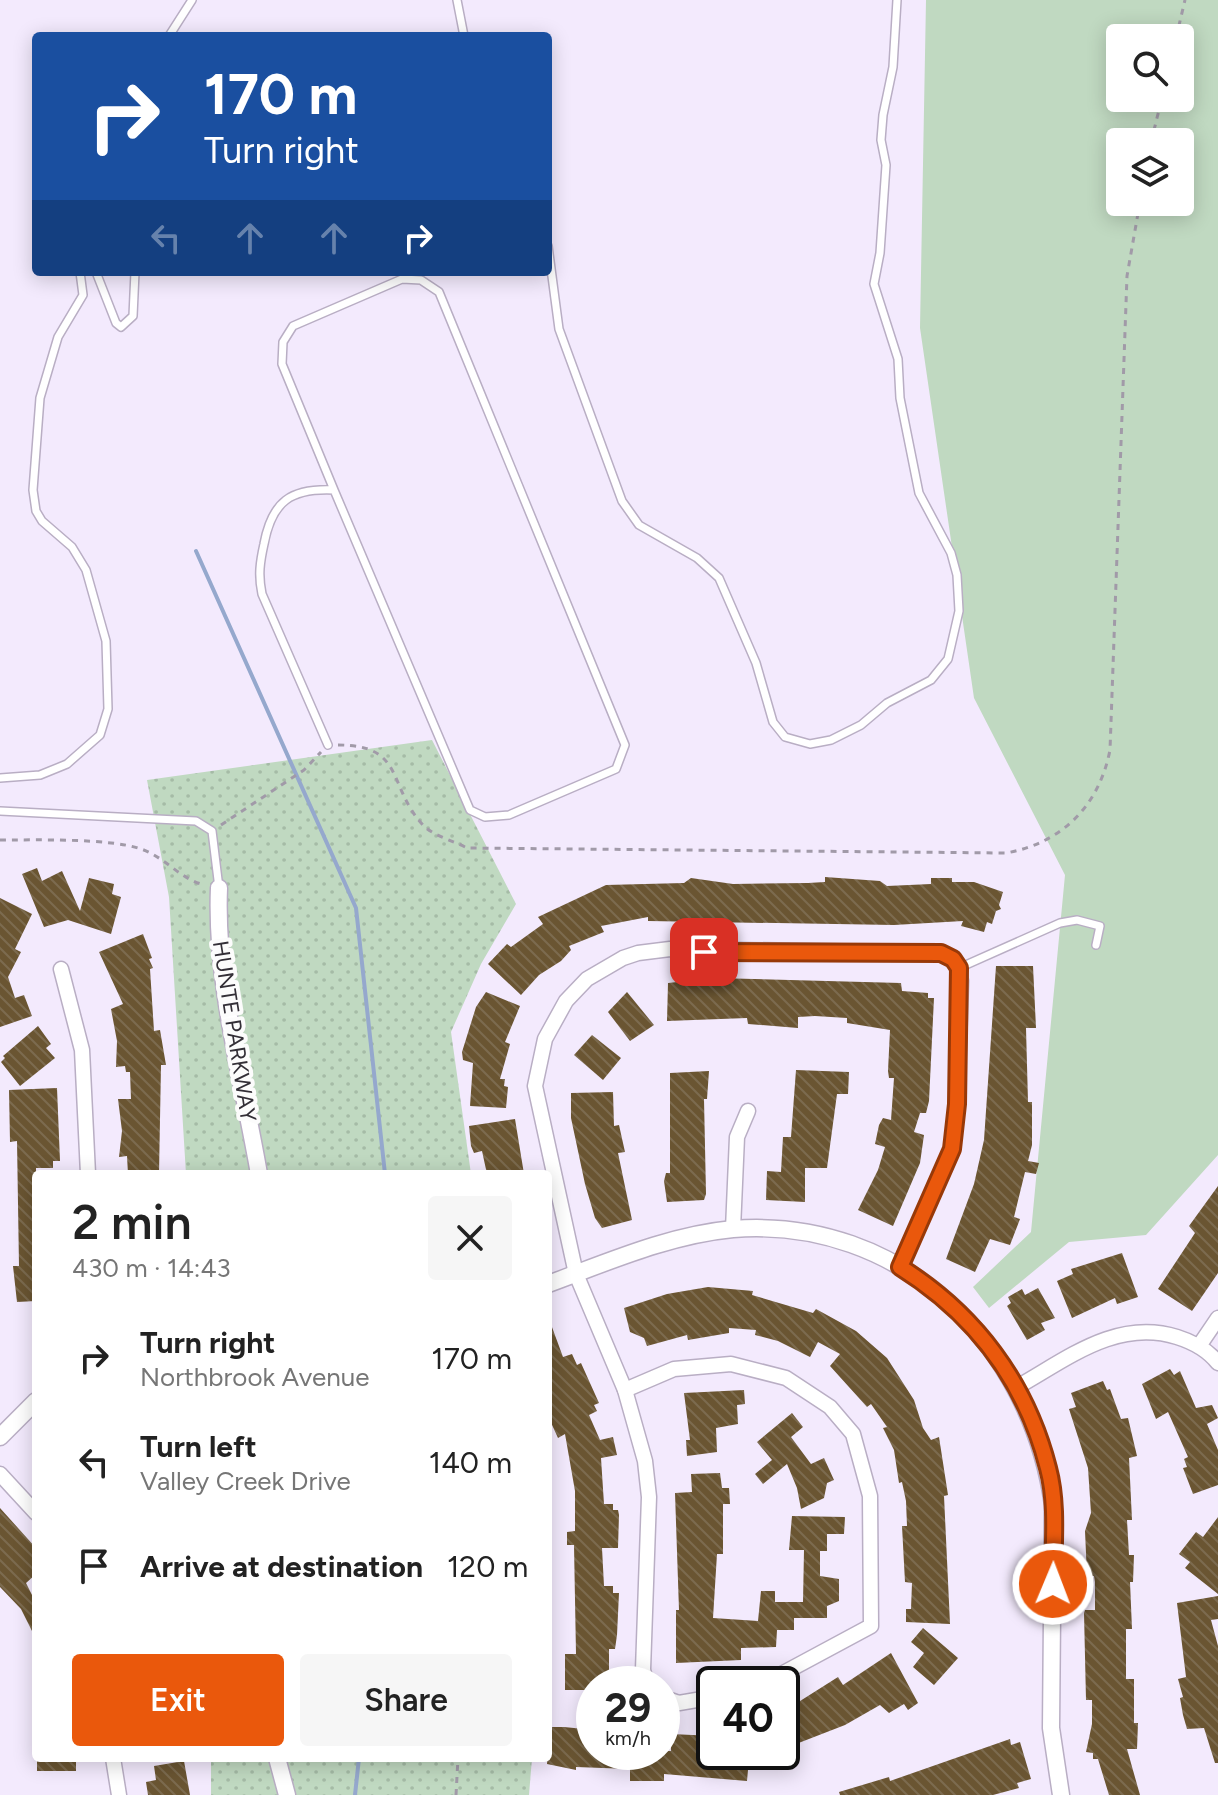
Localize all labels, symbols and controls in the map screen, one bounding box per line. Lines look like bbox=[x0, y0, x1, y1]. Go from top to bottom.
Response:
map controls bbox=[1106, 24, 1194, 216]
button: search bbox=[1106, 24, 1194, 112]
text: 170 m bbox=[204, 61, 357, 128]
icon: right bbox=[72, 64, 176, 168]
button: layers bbox=[1106, 128, 1194, 216]
text: Turn right bbox=[204, 129, 359, 172]
icon: left bbox=[144, 216, 188, 260]
icon: ahead bbox=[228, 216, 272, 260]
icon: ahead bbox=[312, 216, 356, 260]
icon: right bbox=[396, 216, 440, 260]
pin bbox=[670, 918, 738, 986]
icon: arrive bbox=[682, 930, 726, 974]
street label: HUNTE PARKWAY bbox=[207, 939, 262, 1124]
text: 2 min bbox=[72, 1193, 192, 1251]
button: close bbox=[428, 1196, 512, 1280]
text: 430 m · 14:43 bbox=[72, 1252, 231, 1284]
text: Turn right bbox=[140, 1324, 275, 1361]
icon: right bbox=[72, 1336, 116, 1380]
text: 170 m bbox=[431, 1340, 512, 1377]
text: Northbrook Avenue bbox=[140, 1361, 369, 1393]
text: Turn left bbox=[140, 1428, 257, 1465]
icon: left bbox=[72, 1440, 116, 1484]
text: 140 m bbox=[429, 1444, 512, 1481]
text: Valley Creek Drive bbox=[140, 1465, 351, 1497]
position arrow bbox=[1011, 1542, 1095, 1626]
icon: arrive bbox=[72, 1544, 116, 1588]
text: Arrive at destination bbox=[140, 1548, 423, 1585]
text: 120 m bbox=[447, 1548, 528, 1585]
button: Exit bbox=[72, 1654, 284, 1746]
button: Share bbox=[300, 1654, 512, 1746]
speed limit sign: 40 bbox=[696, 1666, 800, 1770]
text: 29 bbox=[605, 1684, 651, 1732]
text: km/h bbox=[605, 1726, 651, 1750]

